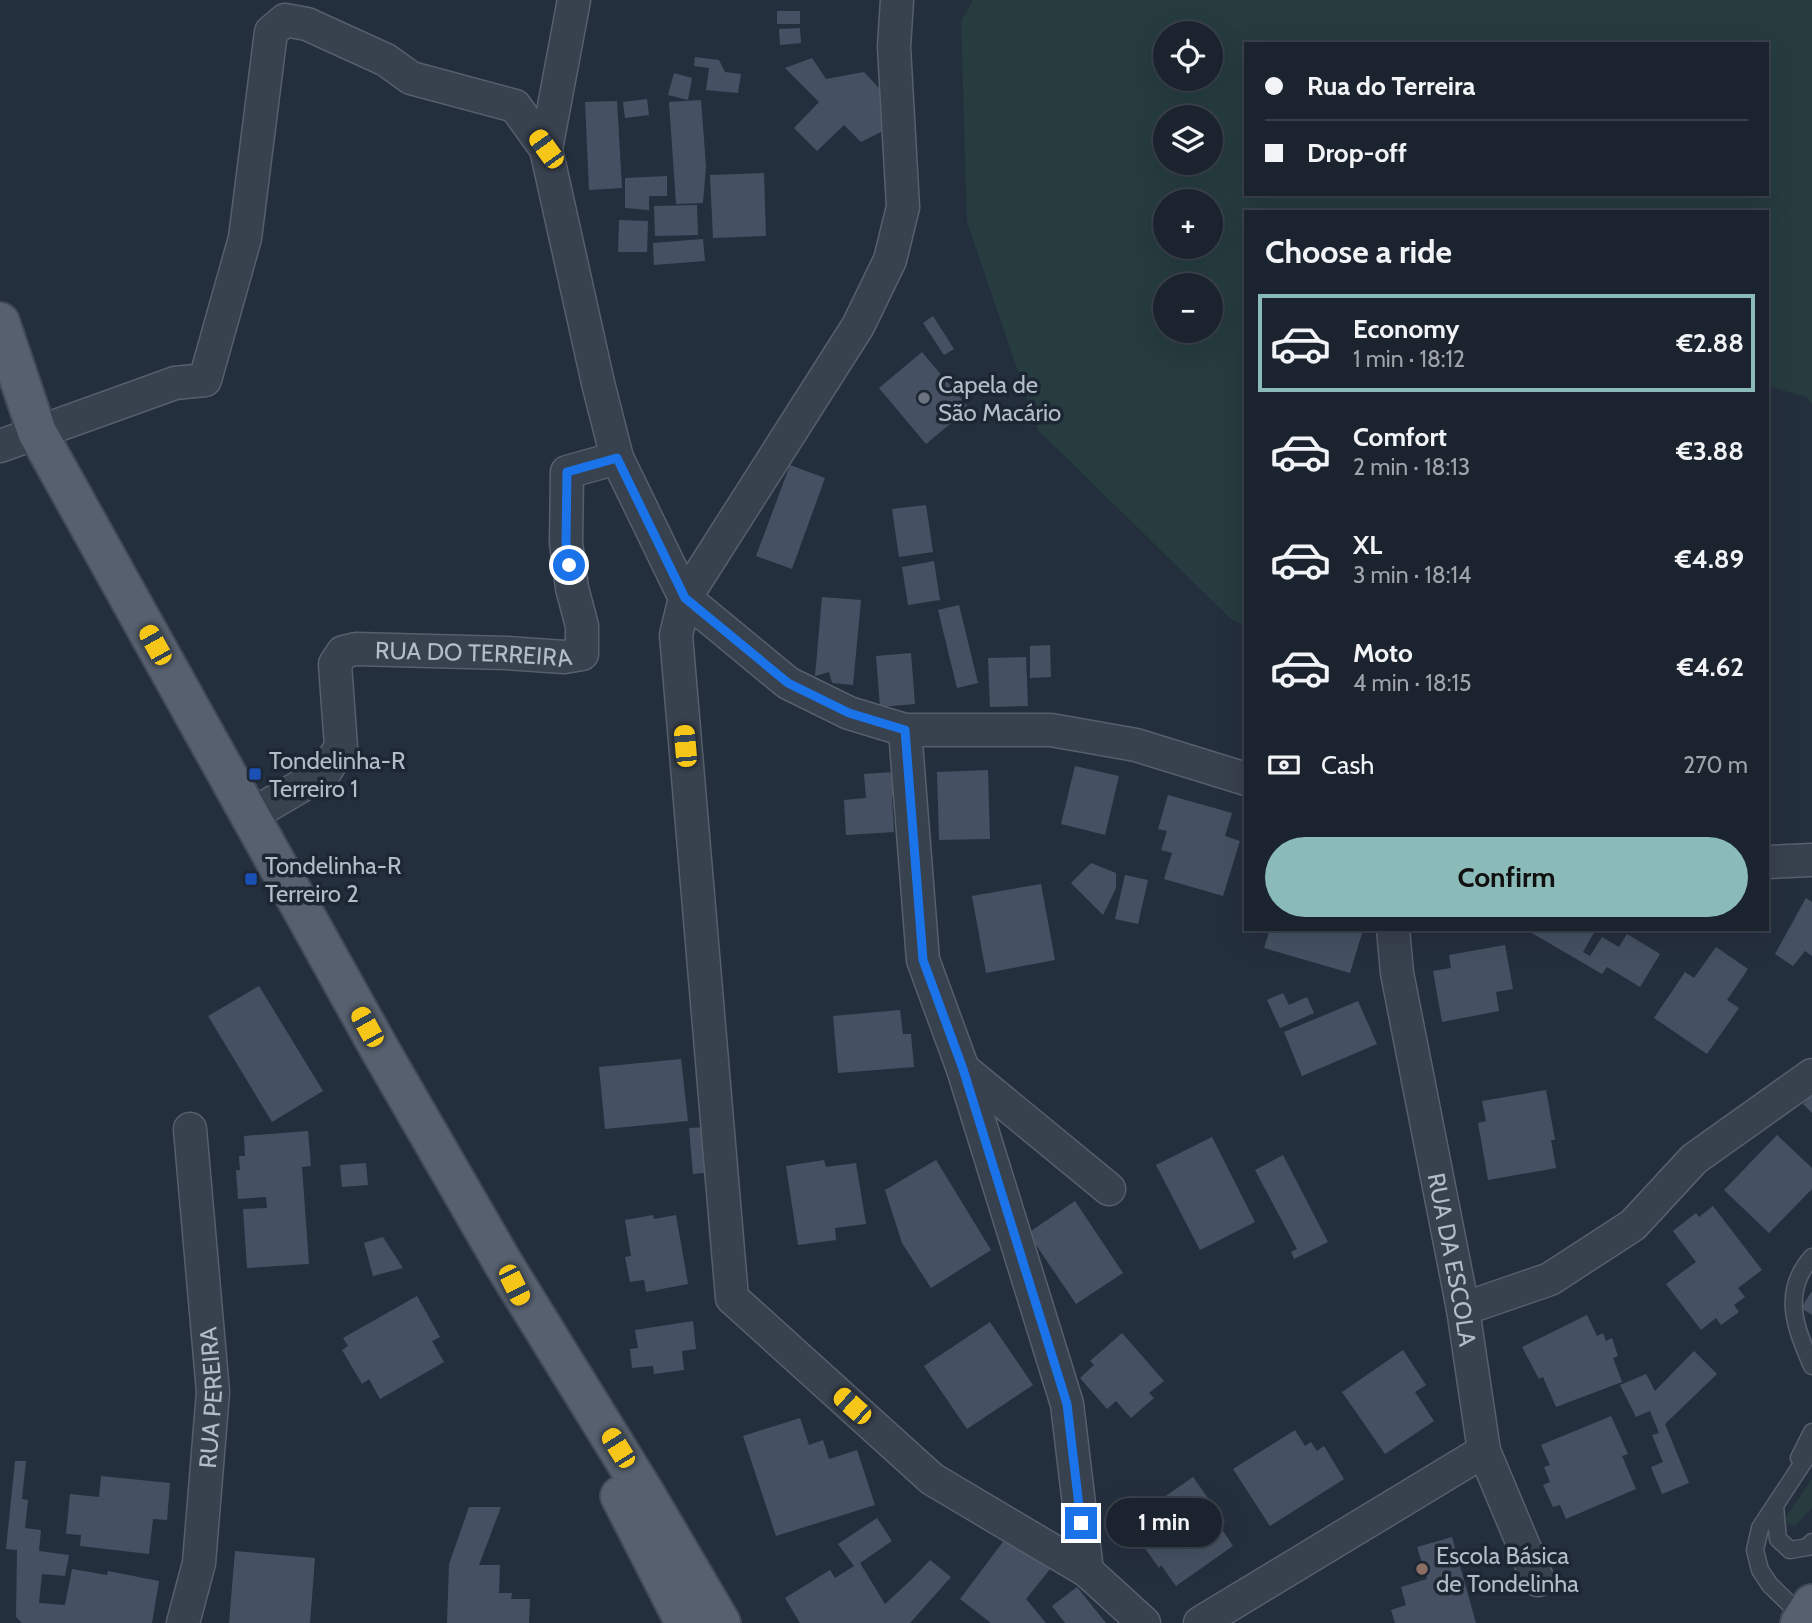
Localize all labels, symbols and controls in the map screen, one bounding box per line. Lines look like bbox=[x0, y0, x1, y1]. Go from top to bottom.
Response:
map controls bbox=[1153, 21, 1223, 343]
button: locate bbox=[1153, 21, 1223, 91]
text: Rua do Terreira bbox=[1307, 70, 1475, 102]
button: layers bbox=[1153, 105, 1223, 175]
car bbox=[526, 126, 567, 172]
text: Drop-off bbox=[1307, 137, 1407, 169]
button: + bbox=[1153, 189, 1223, 259]
text: Choose a ride bbox=[1265, 232, 1452, 271]
button: − bbox=[1153, 273, 1223, 343]
icon: car bbox=[1269, 312, 1332, 375]
text: Economy bbox=[1353, 313, 1459, 345]
text: €2.88 bbox=[1676, 327, 1744, 359]
text: 1 min · 18:12 bbox=[1353, 345, 1465, 373]
place label: Capela de São Macário bbox=[938, 370, 1061, 427]
marker: Capela de São Macário bbox=[916, 390, 932, 406]
icon: car bbox=[1269, 420, 1332, 483]
text: Comfort bbox=[1353, 421, 1447, 453]
text: €3.88 bbox=[1676, 435, 1744, 467]
text: 2 min · 18:13 bbox=[1353, 453, 1470, 481]
icon: car bbox=[1269, 528, 1332, 591]
text: XL bbox=[1353, 529, 1382, 561]
text: €4.89 bbox=[1675, 543, 1744, 575]
route start bbox=[553, 549, 585, 581]
text: 3 min · 18:14 bbox=[1353, 561, 1471, 589]
car bbox=[136, 622, 175, 668]
street label: RUA DO TERREIRA bbox=[375, 635, 574, 672]
icon: car bbox=[1269, 636, 1332, 699]
text: Moto bbox=[1353, 637, 1413, 669]
text: €4.62 bbox=[1677, 651, 1744, 683]
text: 4 min · 18:15 bbox=[1353, 669, 1471, 697]
car bbox=[673, 724, 698, 768]
place label: Tondelinha-R Terreiro 1 bbox=[269, 746, 406, 803]
icon: cash bbox=[1265, 746, 1303, 784]
text: Cash bbox=[1321, 749, 1374, 781]
text: 270 m bbox=[1683, 751, 1748, 779]
marker: Tondelinha-R Terreiro 1 bbox=[247, 766, 263, 782]
button: Confirm bbox=[1265, 837, 1748, 917]
place label: Tondelinha-R Terreiro 2 bbox=[265, 851, 402, 908]
marker: Tondelinha-R Terreiro 2 bbox=[243, 871, 259, 887]
car bbox=[348, 1004, 387, 1050]
street label: RUA DA ESCOLA bbox=[1422, 1170, 1483, 1348]
car bbox=[496, 1262, 533, 1308]
street label: RUA PEREIRA bbox=[192, 1325, 228, 1470]
car bbox=[830, 1384, 875, 1428]
car bbox=[598, 1425, 639, 1471]
callout: 1 min bbox=[1106, 1498, 1221, 1548]
route end bbox=[1065, 1507, 1097, 1539]
text: 1 min bbox=[1138, 1508, 1190, 1536]
place label: Escola Básica de Tondelinha bbox=[1436, 1541, 1579, 1598]
marker: Escola Básica de Tondelinha bbox=[1414, 1561, 1430, 1577]

